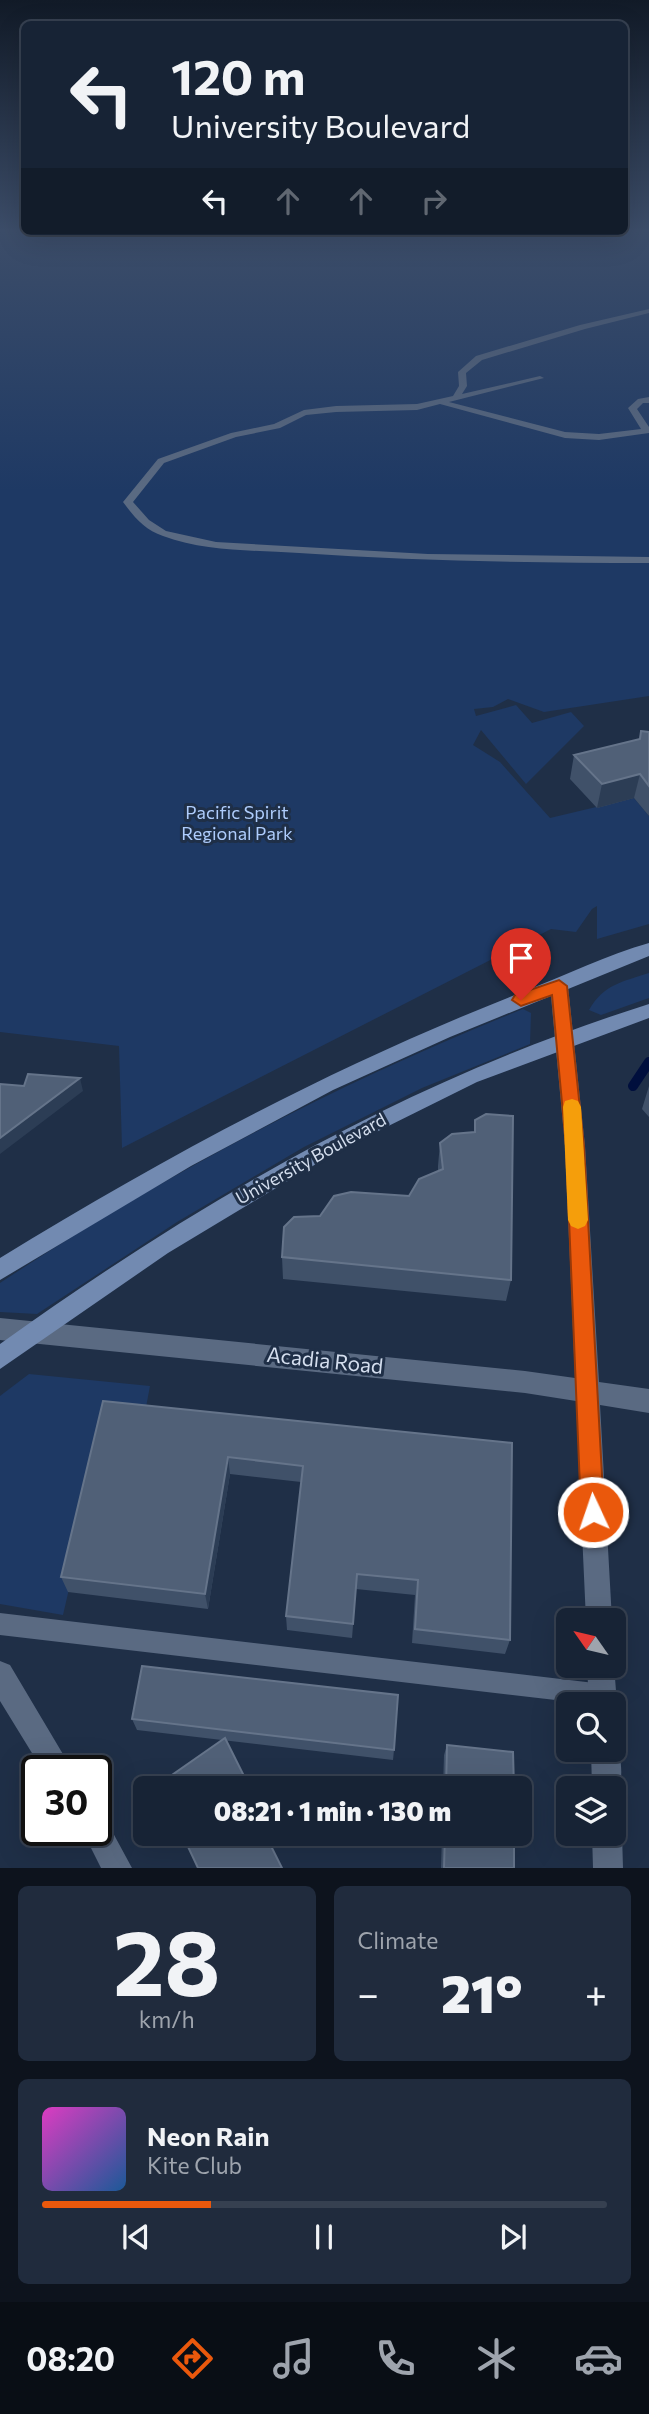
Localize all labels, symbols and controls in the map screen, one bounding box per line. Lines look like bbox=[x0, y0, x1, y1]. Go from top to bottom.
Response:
text: 120 m bbox=[171, 45, 305, 105]
icon: left bbox=[56, 49, 147, 140]
text: University Boulevard bbox=[171, 105, 470, 145]
icon: left bbox=[196, 182, 234, 220]
icon: ahead bbox=[269, 182, 307, 220]
icon: ahead bbox=[342, 182, 380, 220]
icon: right bbox=[415, 182, 453, 220]
park label: Pacific Spirit Regional Park bbox=[181, 801, 293, 844]
pin bbox=[491, 928, 551, 1000]
icon: arrive bbox=[502, 939, 540, 977]
street label: University Boulevard bbox=[232, 1108, 389, 1209]
street label: Acadia Road bbox=[266, 1341, 385, 1378]
position arrow bbox=[556, 1475, 630, 1549]
north arrow bbox=[556, 1608, 626, 1678]
map controls bbox=[556, 1608, 626, 1846]
button: search bbox=[556, 1692, 626, 1762]
speed limit sign: 30 bbox=[21, 1755, 112, 1846]
button: layers bbox=[556, 1776, 626, 1846]
text: 08:21 · 1 min · 130 m bbox=[214, 1795, 451, 1826]
text: 28 bbox=[113, 1903, 221, 2015]
text: Climate bbox=[358, 1926, 439, 1954]
text: 21° bbox=[441, 1960, 523, 2024]
text: − bbox=[358, 1969, 379, 2016]
text: + bbox=[585, 1969, 607, 2016]
text: km/h bbox=[139, 2005, 195, 2033]
text: Neon Rain bbox=[147, 2120, 270, 2151]
text: Kite Club bbox=[147, 2151, 242, 2179]
icon: previous bbox=[117, 2218, 155, 2256]
icon: pause bbox=[305, 2218, 343, 2256]
icon: next bbox=[494, 2218, 532, 2256]
icon: directions bbox=[168, 2334, 217, 2383]
icon: music bbox=[269, 2334, 318, 2383]
icon: phone bbox=[371, 2334, 420, 2383]
icon: climate bbox=[472, 2334, 521, 2383]
icon: car bbox=[574, 2334, 623, 2383]
text: 08:20 bbox=[26, 2338, 115, 2378]

